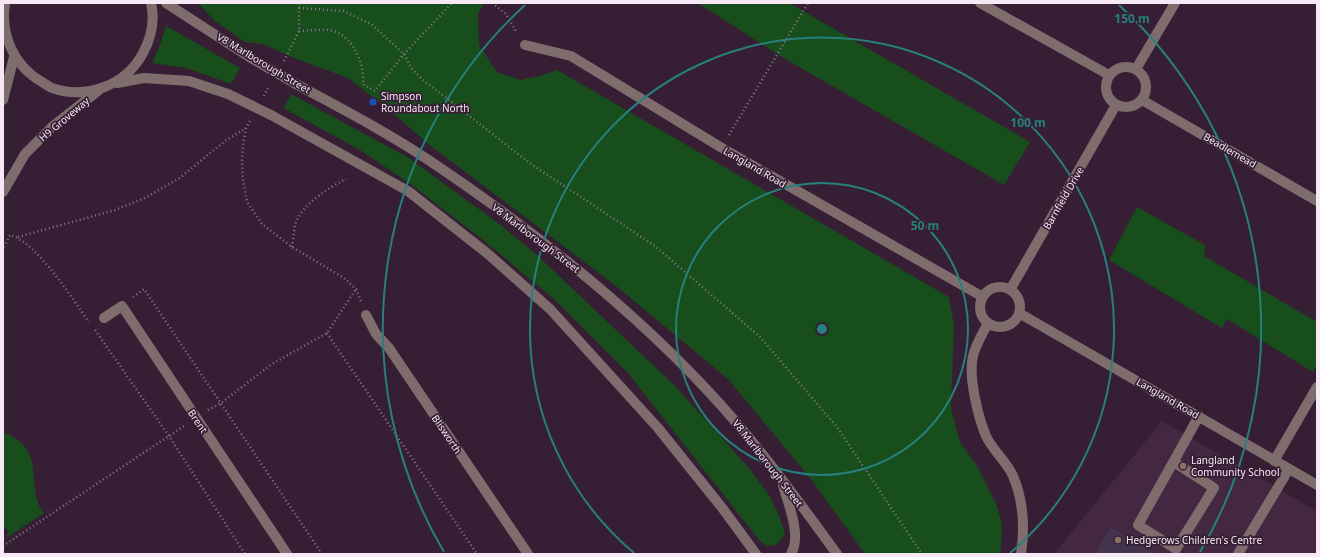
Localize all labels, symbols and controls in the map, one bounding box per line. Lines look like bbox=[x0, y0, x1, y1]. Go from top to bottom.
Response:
text: 150 m bbox=[1114, 10, 1150, 27]
street label: V8 Marlborough Street bbox=[215, 29, 314, 97]
place label: Simpson Roundabout North bbox=[381, 89, 470, 115]
street label: H9 Groveway bbox=[36, 93, 93, 144]
marker: Simpson Roundabout North bbox=[368, 97, 378, 107]
text: 100 m bbox=[1010, 114, 1046, 131]
street label: Beadlemead bbox=[1201, 129, 1259, 171]
street label: Langland Road bbox=[721, 143, 789, 191]
street label: Barnfield Drive bbox=[1039, 164, 1087, 232]
street label: V8 Marlborough Street bbox=[489, 200, 583, 276]
text: 50 m bbox=[911, 217, 939, 234]
centre of rings bbox=[815, 322, 829, 336]
street label: Langland Road bbox=[1134, 374, 1202, 422]
street label: Brent bbox=[185, 406, 211, 436]
street label: Blisworth bbox=[429, 412, 465, 456]
street label: V8 Marlborough Street bbox=[730, 417, 807, 510]
place label: Langland Community School bbox=[1191, 453, 1279, 479]
marker: Langland Community School bbox=[1178, 461, 1188, 471]
place label: Hedgerows Children's Centre bbox=[1126, 533, 1262, 547]
marker: Hedgerows Children's Centre bbox=[1113, 535, 1123, 545]

